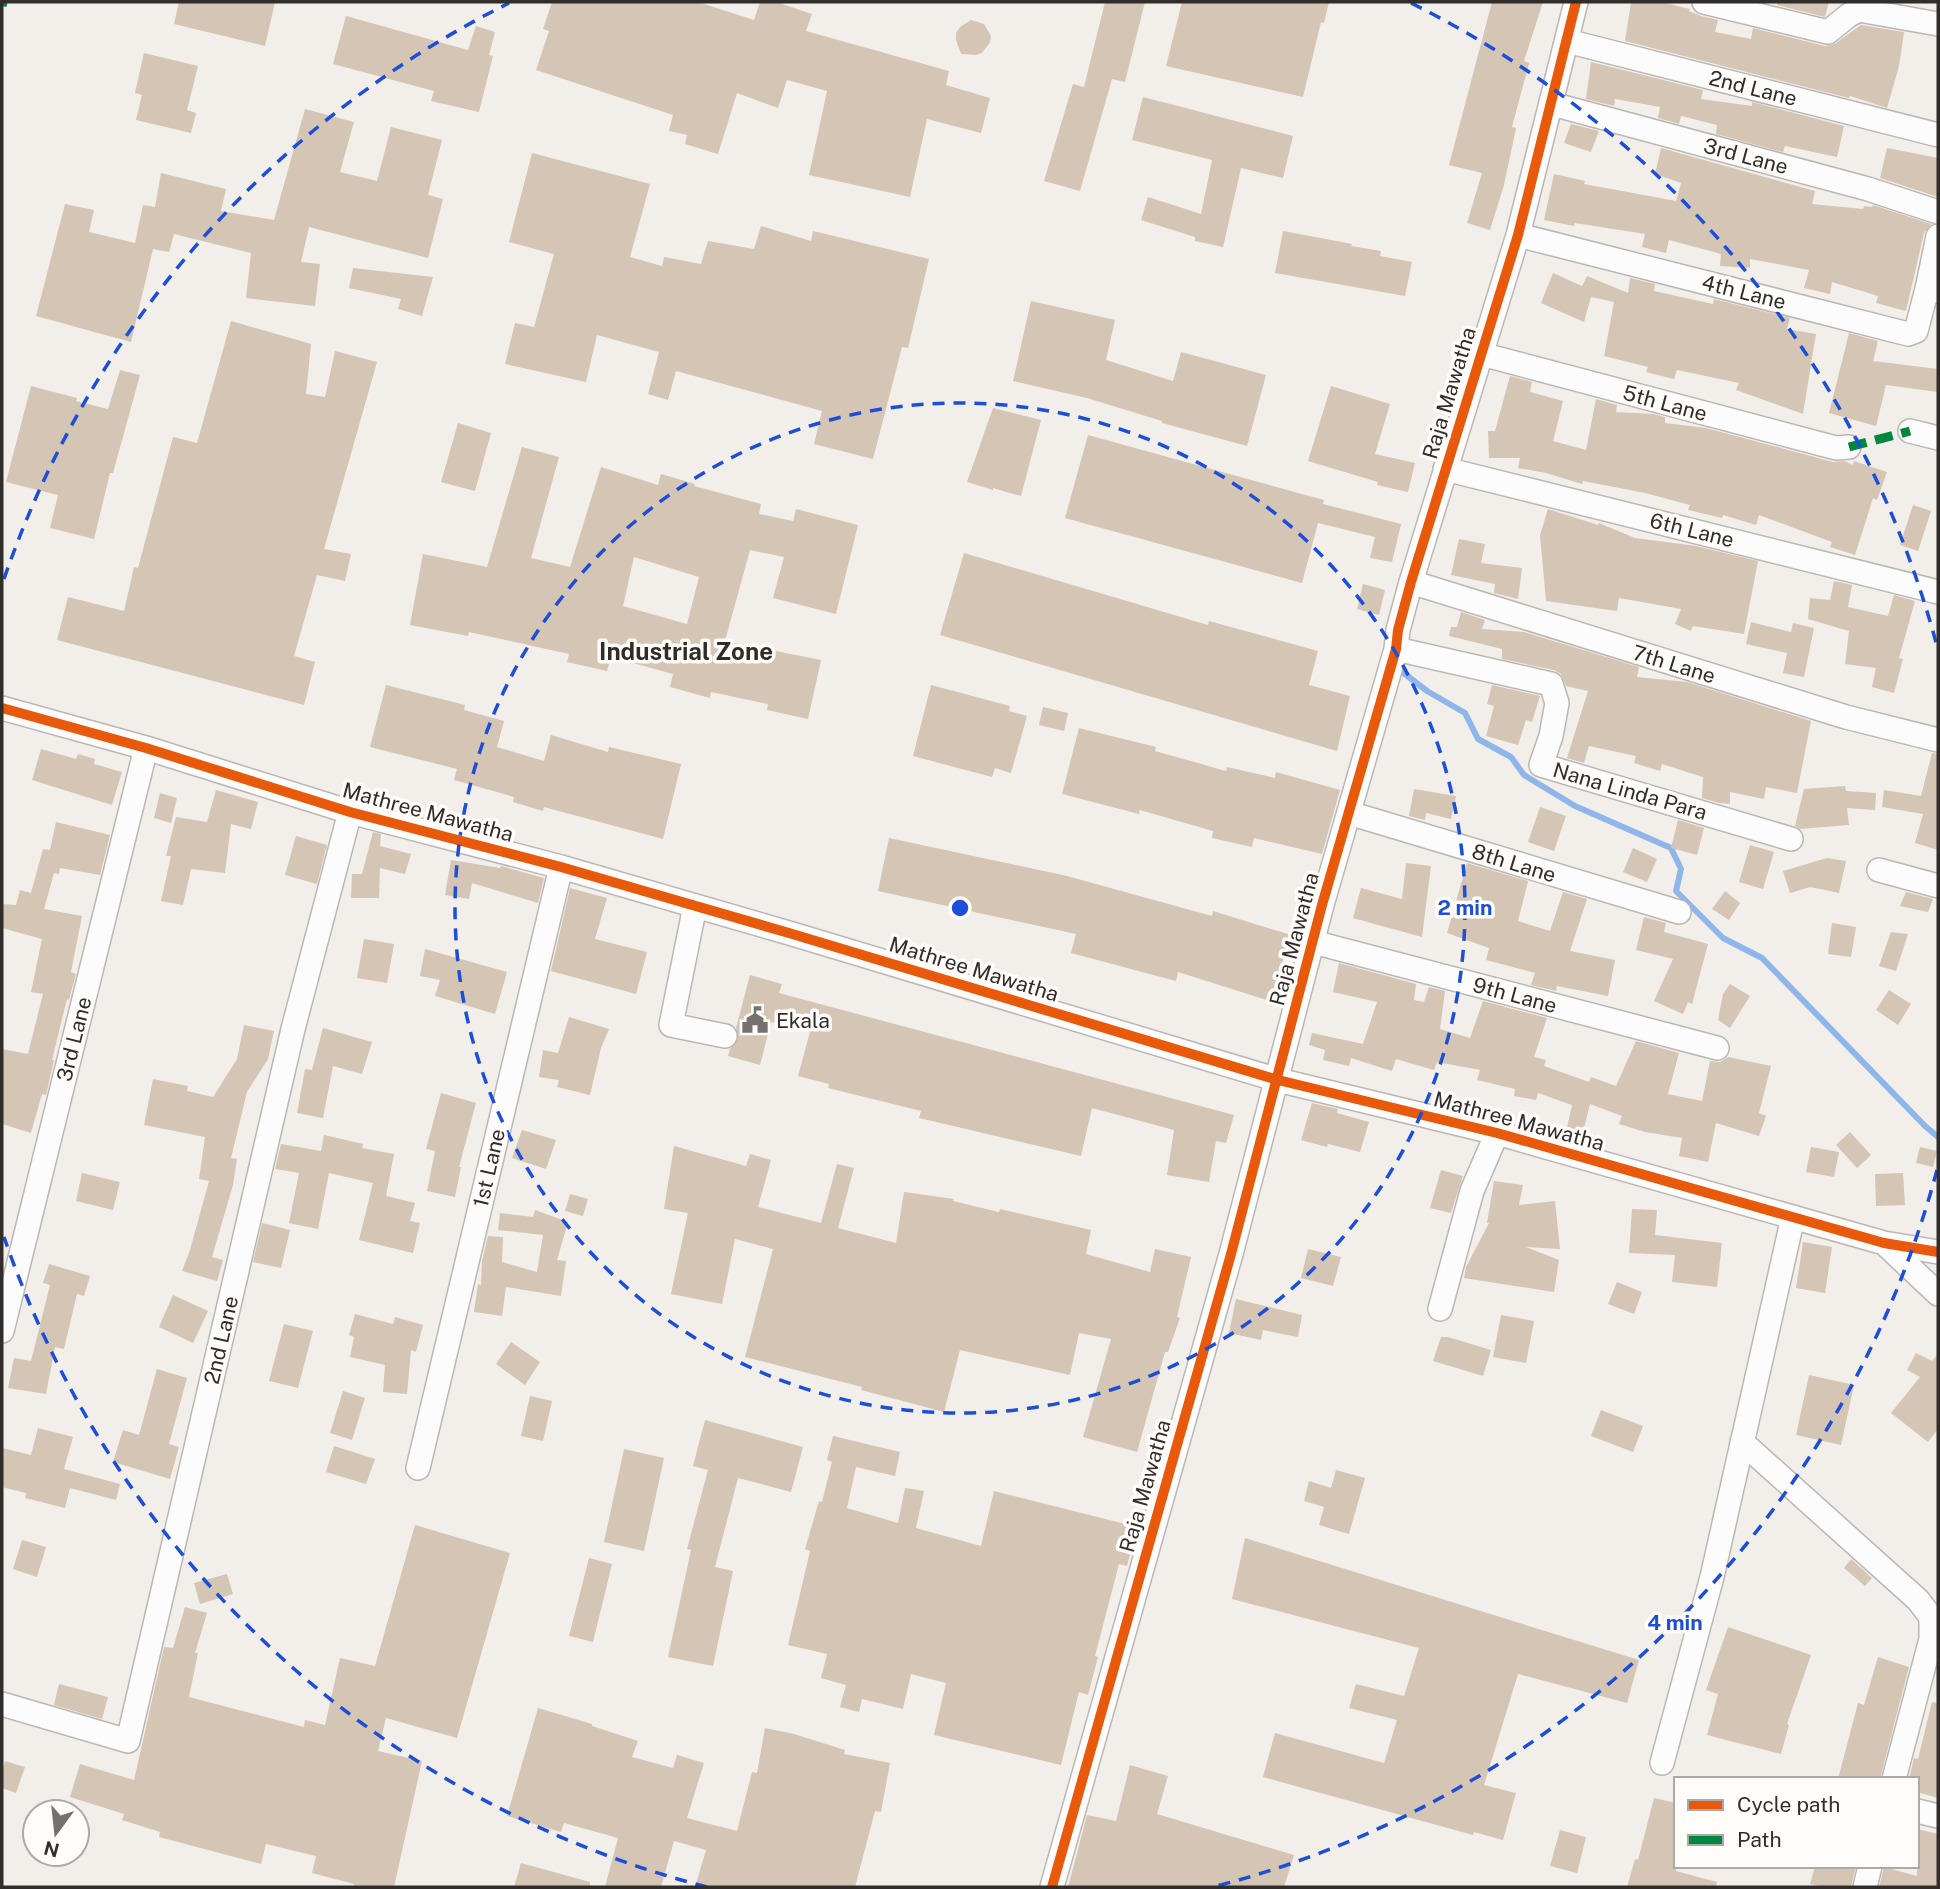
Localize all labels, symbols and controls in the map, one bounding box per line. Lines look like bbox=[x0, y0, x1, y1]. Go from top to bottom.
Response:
street label: 2nd Lane bbox=[1706, 65, 1800, 111]
street label: 3rd Lane bbox=[1701, 133, 1791, 179]
street label: 4th Lane bbox=[1699, 269, 1789, 315]
street label: Raja Mawatha bbox=[1417, 324, 1481, 462]
street label: 5th Lane bbox=[1620, 380, 1710, 426]
street label: 6th Lane bbox=[1647, 507, 1737, 553]
district label: Industrial Zone bbox=[599, 637, 773, 665]
street label: 7th Lane bbox=[1630, 640, 1718, 688]
street label: Nana Linda Para bbox=[1550, 757, 1710, 825]
street label: Mathree Mawatha bbox=[340, 777, 516, 847]
street label: 8th Lane bbox=[1469, 838, 1559, 888]
street label: Raja Mawatha bbox=[1264, 870, 1324, 1008]
text: 2 min bbox=[1437, 895, 1493, 920]
centre of rings bbox=[948, 896, 972, 920]
street label: Mathree Mawatha bbox=[886, 931, 1062, 1007]
street label: 9th Lane bbox=[1470, 972, 1560, 1018]
street label: 3rd Lane bbox=[51, 994, 97, 1084]
public building icon: Ekala bbox=[740, 1005, 770, 1035]
place label: Ekala bbox=[776, 1008, 830, 1033]
street label: Mathree Mawatha bbox=[1431, 1086, 1607, 1156]
street label: 1st Lane bbox=[468, 1126, 510, 1210]
street label: 2nd Lane bbox=[199, 1294, 243, 1386]
street label: Raja Mawatha bbox=[1114, 1417, 1176, 1555]
text: 4 min bbox=[1647, 1610, 1703, 1635]
legend bbox=[1674, 1777, 1919, 1868]
text: Cycle path bbox=[1737, 1792, 1840, 1817]
north arrow bbox=[21, 1798, 91, 1868]
text: Path bbox=[1737, 1827, 1782, 1852]
text: N bbox=[42, 1837, 62, 1862]

